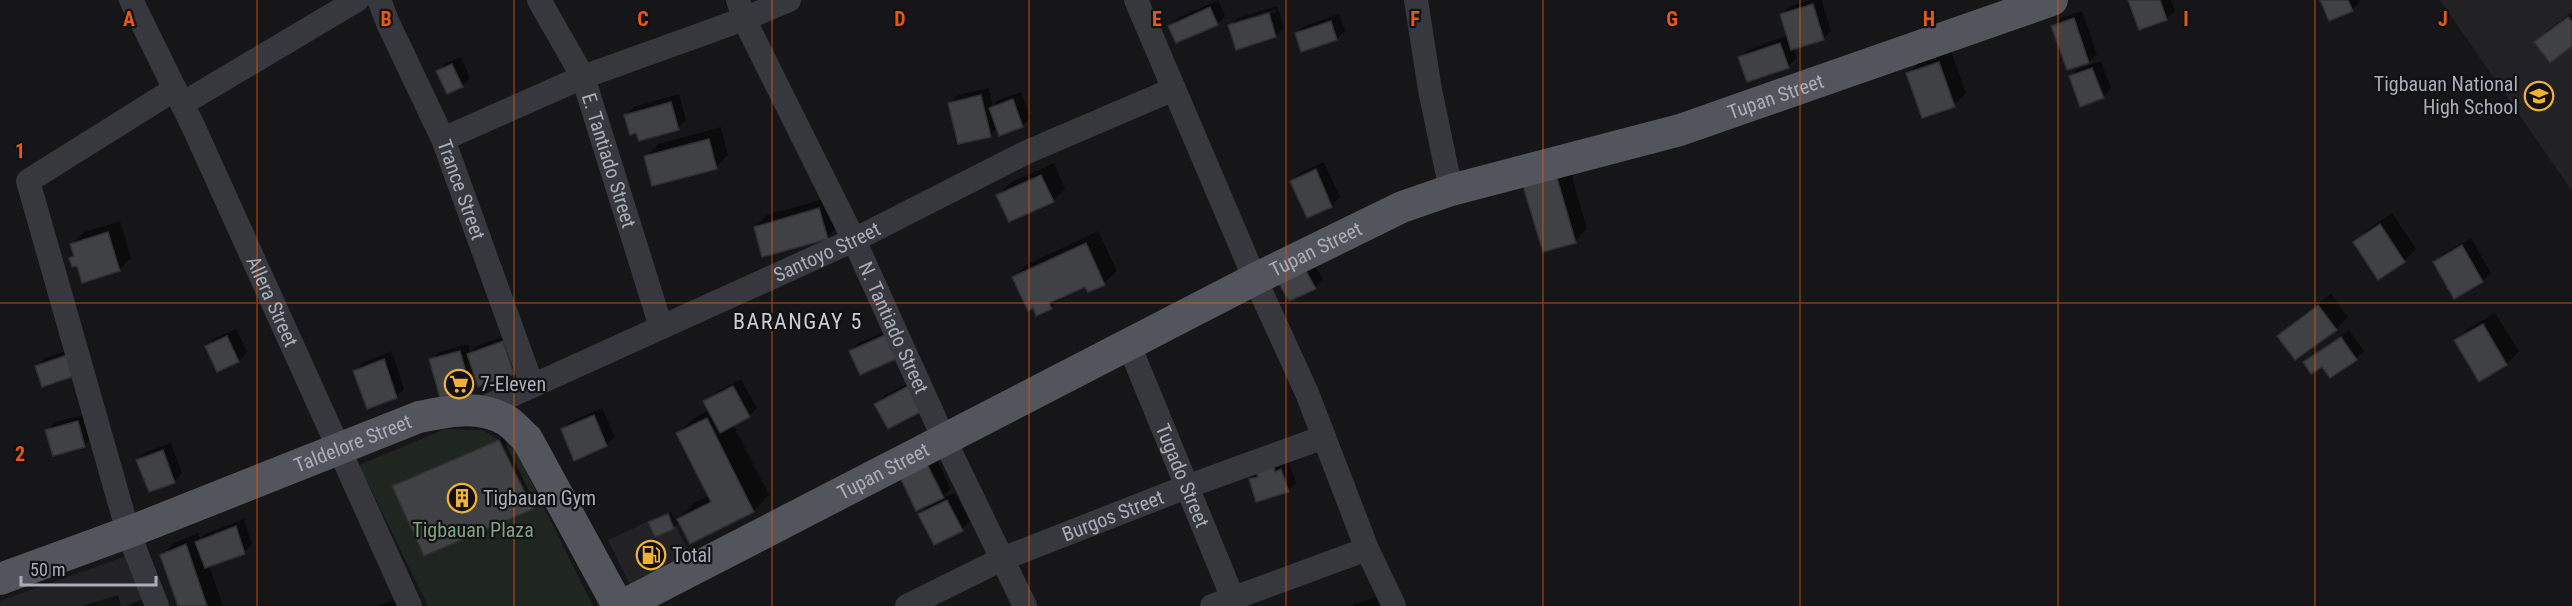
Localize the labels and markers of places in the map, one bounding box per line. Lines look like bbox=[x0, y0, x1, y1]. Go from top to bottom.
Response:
place label: Tigbauan National High School bbox=[2374, 72, 2518, 119]
school or university icon: Tigbauan National High School bbox=[2523, 80, 2555, 112]
supermarket icon: 7-Eleven bbox=[443, 368, 475, 400]
place label: 7-Eleven bbox=[480, 372, 546, 396]
building icon: Tigbauan Gym bbox=[446, 482, 478, 514]
place label: Tigbauan Gym bbox=[483, 486, 596, 510]
fuel station icon: Total bbox=[635, 539, 667, 571]
place label: Total bbox=[672, 543, 712, 567]

